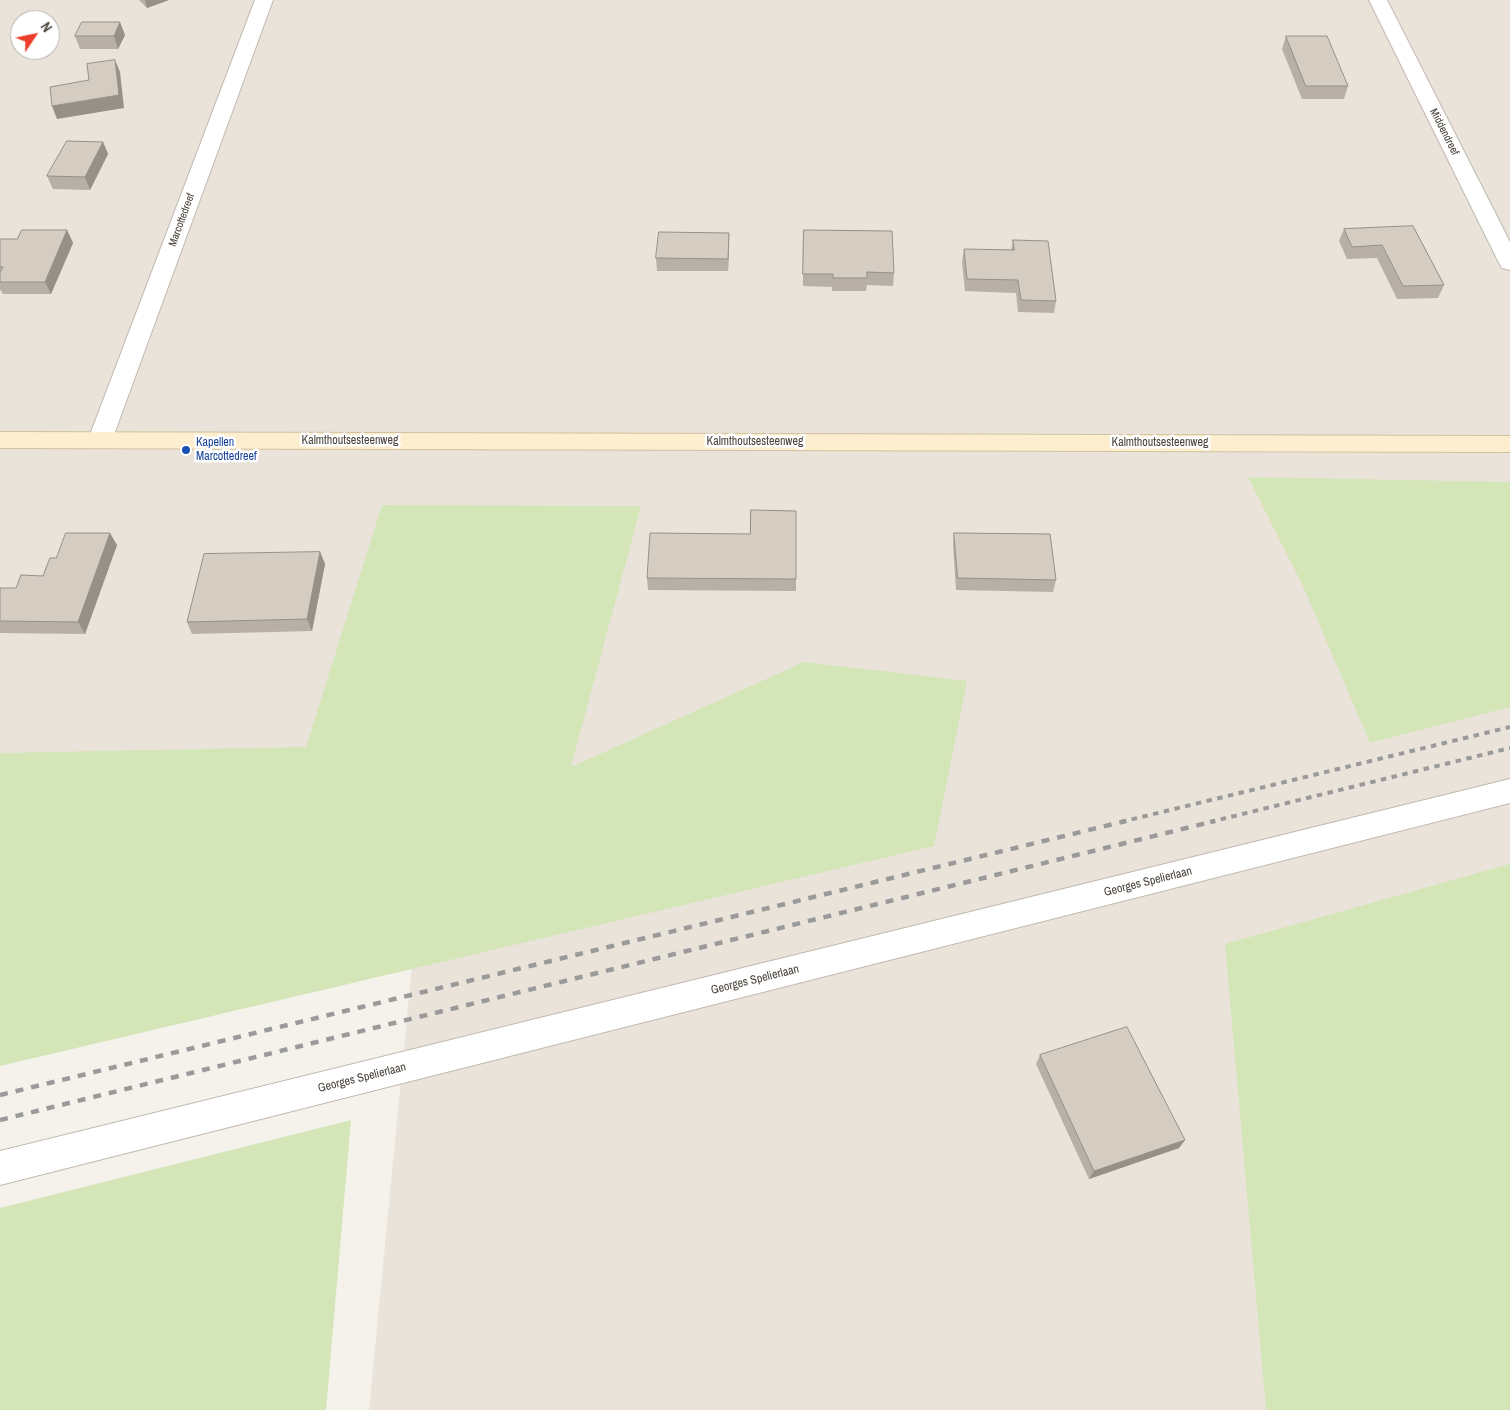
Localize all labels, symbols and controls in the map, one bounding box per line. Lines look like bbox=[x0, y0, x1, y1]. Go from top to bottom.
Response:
north arrow bbox=[10, 10, 60, 60]
text: N bbox=[37, 19, 56, 36]
street label: Middendreef bbox=[1427, 106, 1461, 158]
street label: Marcottedreef bbox=[166, 192, 198, 248]
street label: Kalmthoutsesteenweg bbox=[302, 434, 398, 448]
street label: Kalmthoutsesteenweg bbox=[707, 435, 803, 449]
place label: Kapellen Marcottedreef bbox=[196, 436, 257, 464]
street label: Kalmthoutsesteenweg bbox=[1112, 436, 1208, 450]
marker: Kapellen Marcottedreef bbox=[180, 444, 192, 456]
street label: Georges Spelierlaan bbox=[1102, 864, 1194, 900]
street label: Georges Spelierlaan bbox=[709, 962, 801, 998]
street label: Georges Spelierlaan bbox=[316, 1060, 408, 1096]

